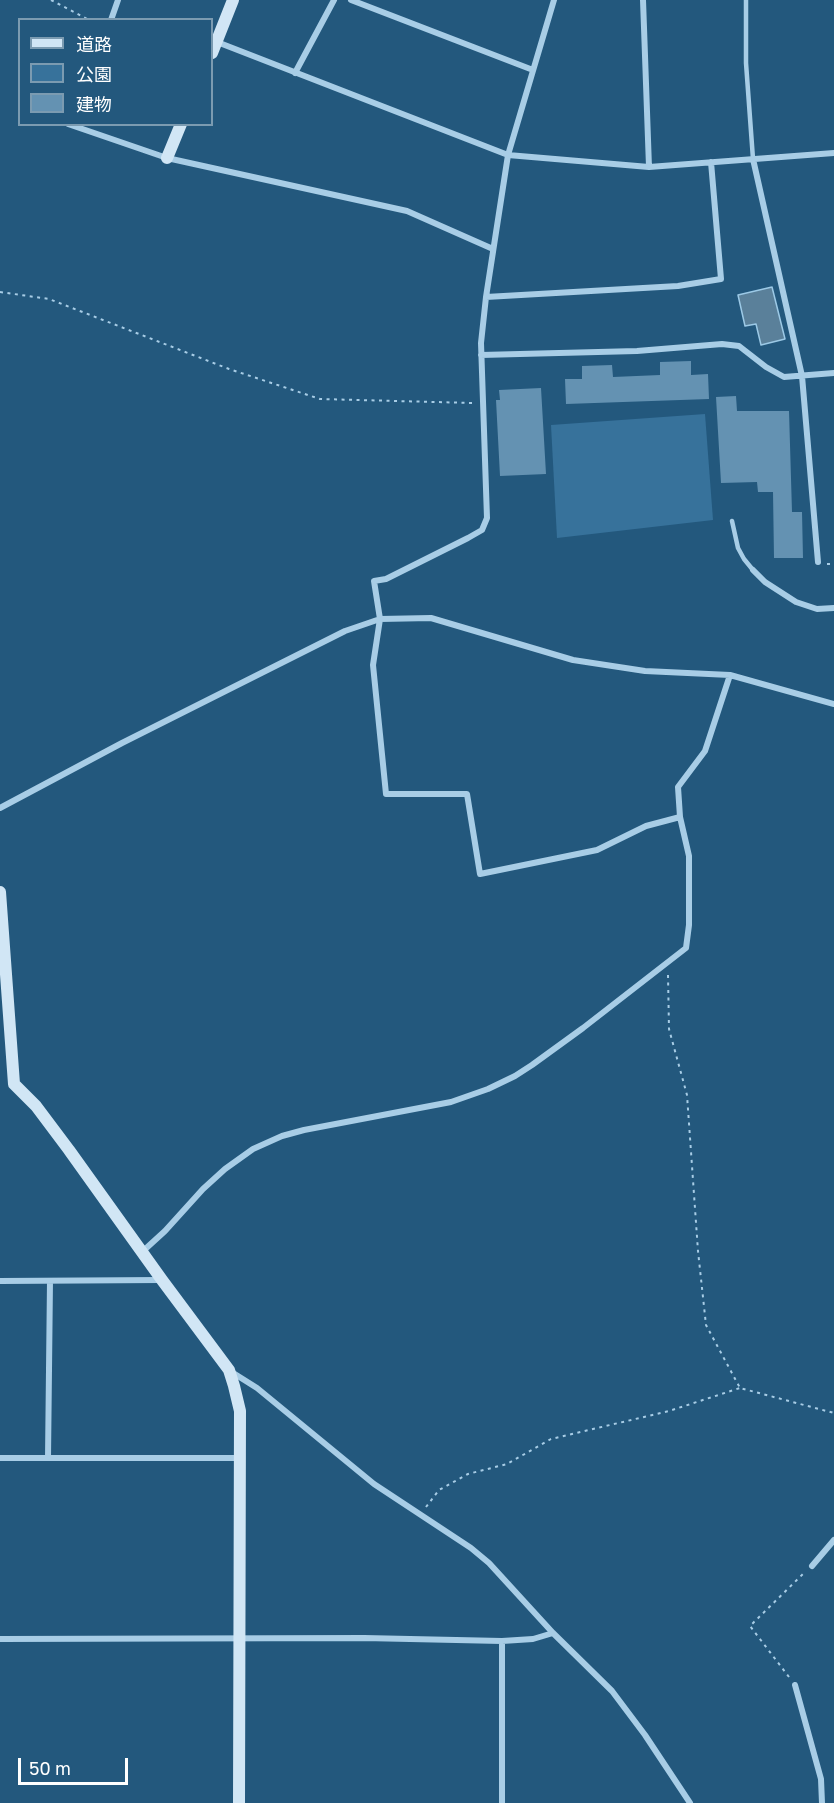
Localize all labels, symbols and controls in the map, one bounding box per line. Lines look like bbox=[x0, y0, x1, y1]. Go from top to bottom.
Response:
legend bbox=[18, 18, 213, 126]
text: 道路 bbox=[76, 33, 112, 55]
text: 公園 bbox=[76, 63, 112, 85]
text: 建物 bbox=[76, 93, 112, 115]
scale bar bbox=[21, 1746, 130, 1784]
text: 50 m bbox=[29, 1757, 71, 1779]

